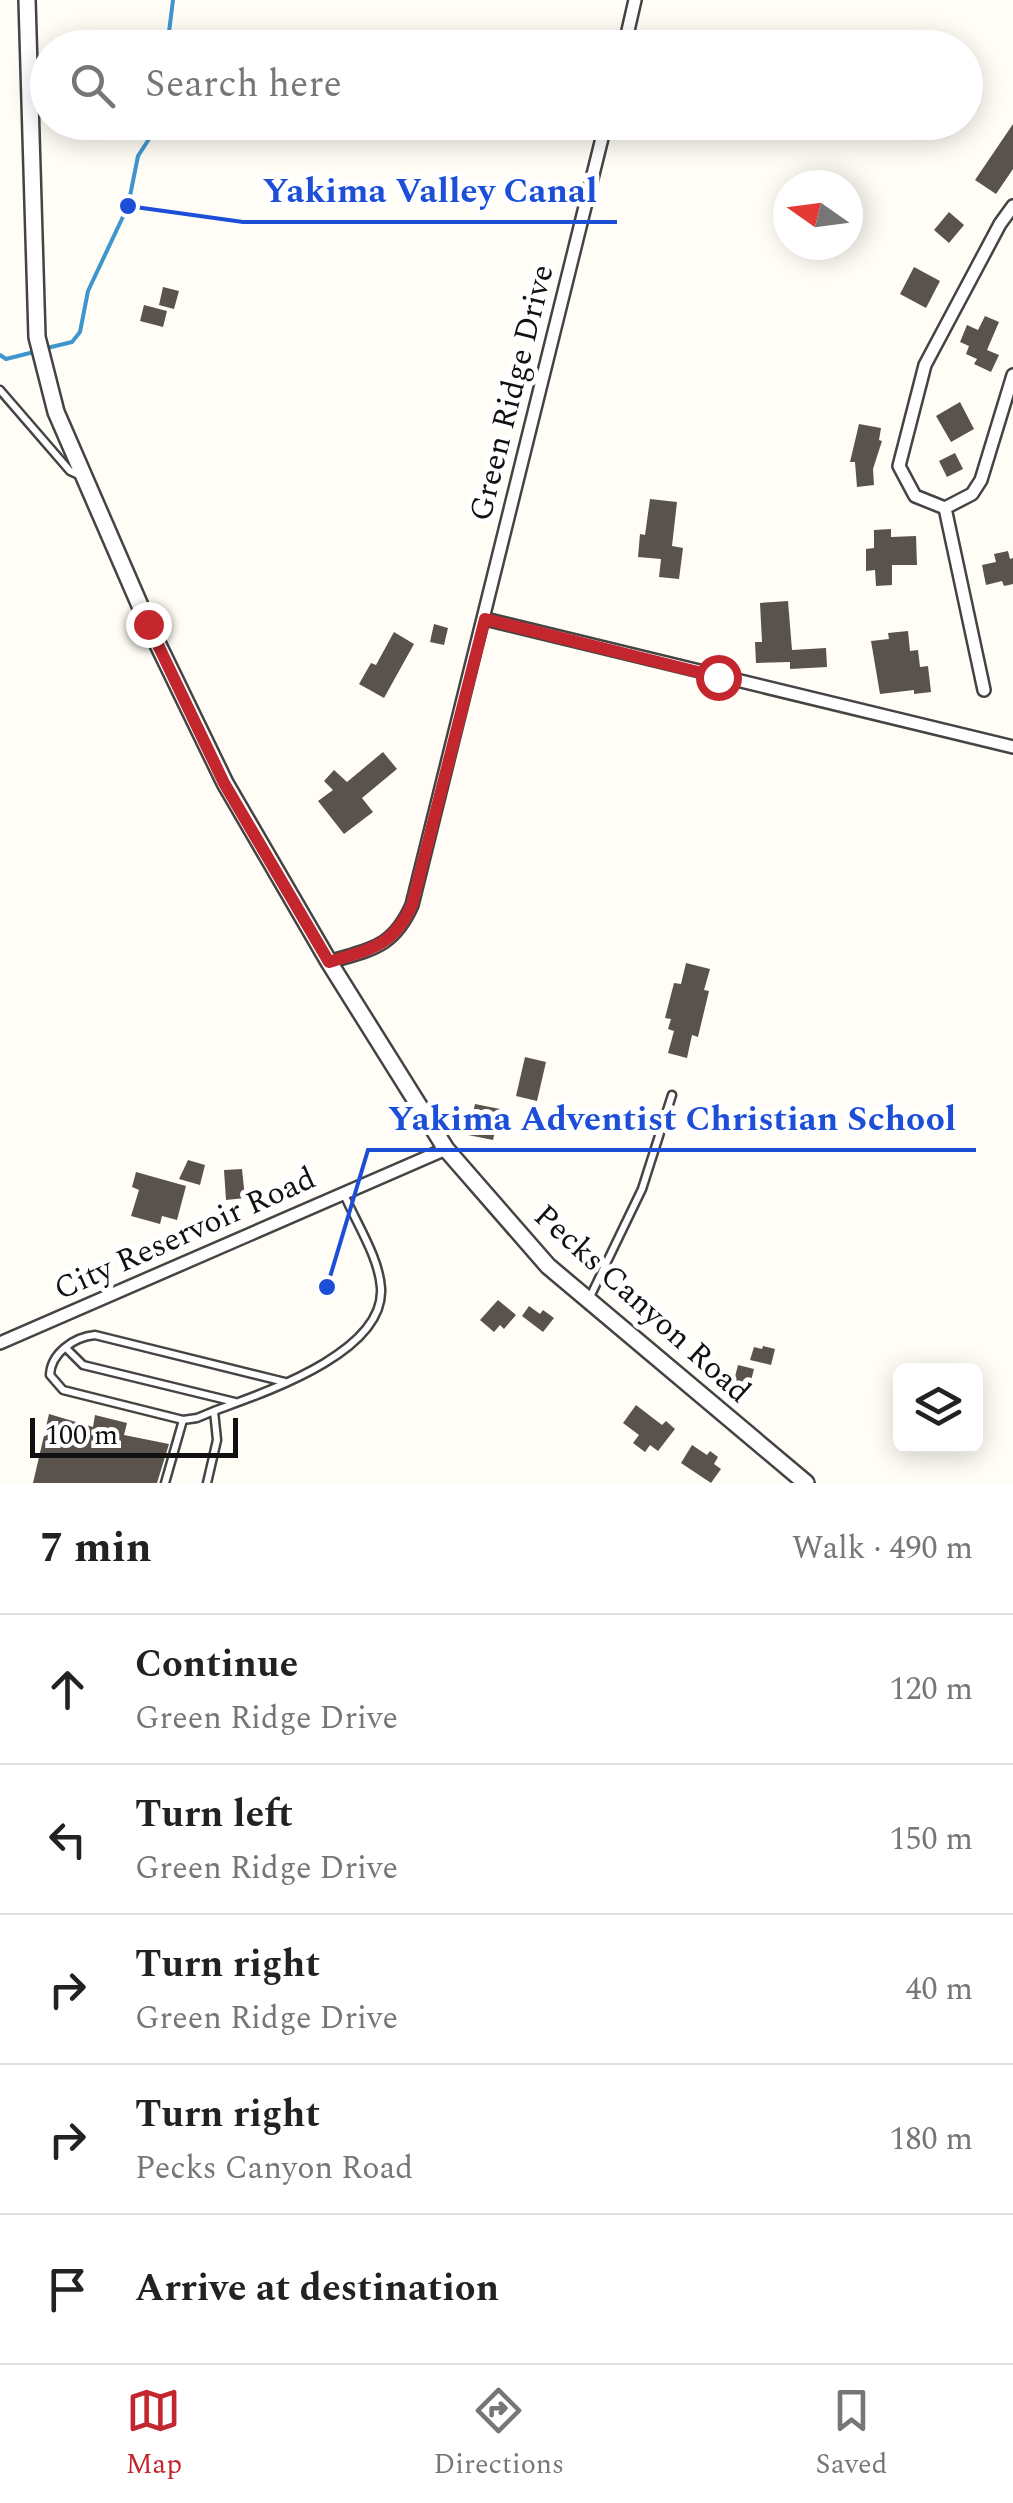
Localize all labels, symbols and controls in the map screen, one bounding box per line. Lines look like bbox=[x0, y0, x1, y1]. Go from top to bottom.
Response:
search box bbox=[30, 30, 983, 140]
text: Search here bbox=[145, 56, 342, 114]
icon: search bbox=[65, 58, 120, 113]
callout: Yakima Valley Canal bbox=[243, 157, 617, 222]
text: Yakima Valley Canal bbox=[263, 165, 597, 218]
north arrow bbox=[773, 170, 863, 260]
street label: Green Ridge Drive bbox=[456, 260, 568, 526]
route end bbox=[126, 602, 172, 648]
route start bbox=[696, 655, 742, 701]
callout: Yakima Adventist Christian School bbox=[368, 1085, 976, 1150]
text: Yakima Adventist Christian School bbox=[388, 1093, 956, 1146]
street label: City Reservoir Road bbox=[46, 1154, 324, 1314]
street label: Pecks Canyon Road bbox=[522, 1193, 762, 1415]
map controls bbox=[893, 1363, 983, 1453]
button: layers bbox=[893, 1363, 983, 1453]
scale bar bbox=[30, 1413, 238, 1458]
text: 100 m bbox=[45, 1414, 118, 1457]
text: 7 min bbox=[40, 1517, 152, 1580]
text: Walk · 490 m bbox=[792, 1524, 973, 1573]
text: Continue bbox=[135, 1636, 298, 1694]
icon: ahead bbox=[40, 1662, 95, 1717]
text: 120 m bbox=[889, 1665, 973, 1714]
text: Green Ridge Drive bbox=[135, 1694, 398, 1743]
text: Turn left bbox=[135, 1786, 293, 1844]
icon: left bbox=[40, 1812, 95, 1867]
text: 150 m bbox=[889, 1815, 973, 1864]
text: Green Ridge Drive bbox=[135, 1844, 398, 1893]
text: Turn right bbox=[135, 1936, 320, 1994]
icon: right bbox=[40, 1962, 95, 2017]
text: 40 m bbox=[905, 1965, 973, 2014]
text: Green Ridge Drive bbox=[135, 1994, 398, 2043]
text: Turn right bbox=[135, 2086, 320, 2144]
icon: right bbox=[40, 2112, 95, 2167]
text: 180 m bbox=[889, 2115, 973, 2164]
text: Pecks Canyon Road bbox=[135, 2144, 413, 2193]
text: Arrive at destination bbox=[135, 2260, 499, 2318]
icon: arrive bbox=[40, 2262, 95, 2317]
tab: Map bbox=[126, 2383, 182, 2486]
tab: Directions bbox=[433, 2383, 564, 2486]
tab: Saved bbox=[816, 2383, 887, 2486]

